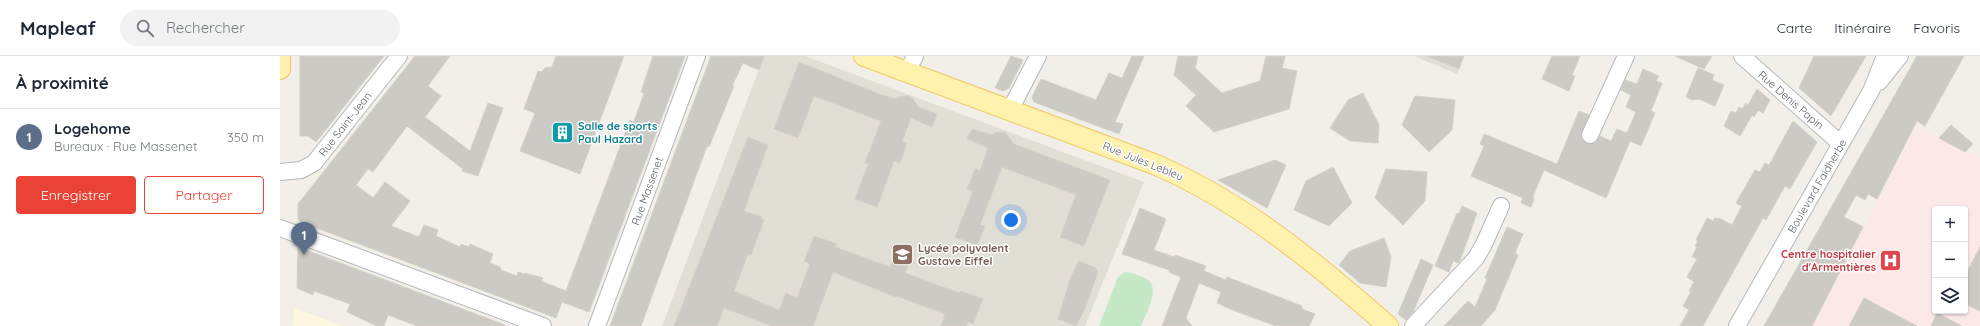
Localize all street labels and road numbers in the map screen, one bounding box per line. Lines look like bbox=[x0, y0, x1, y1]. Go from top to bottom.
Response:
street label: Rue Denis Papin bbox=[1755, 68, 1827, 132]
street label: Rue Saint-Jean bbox=[316, 89, 374, 159]
street label: Boulevard Faidherbe bbox=[1784, 137, 1850, 235]
street label: Rue Jules Lebleu bbox=[1101, 138, 1185, 184]
street label: Rue Massenet bbox=[628, 155, 666, 227]

